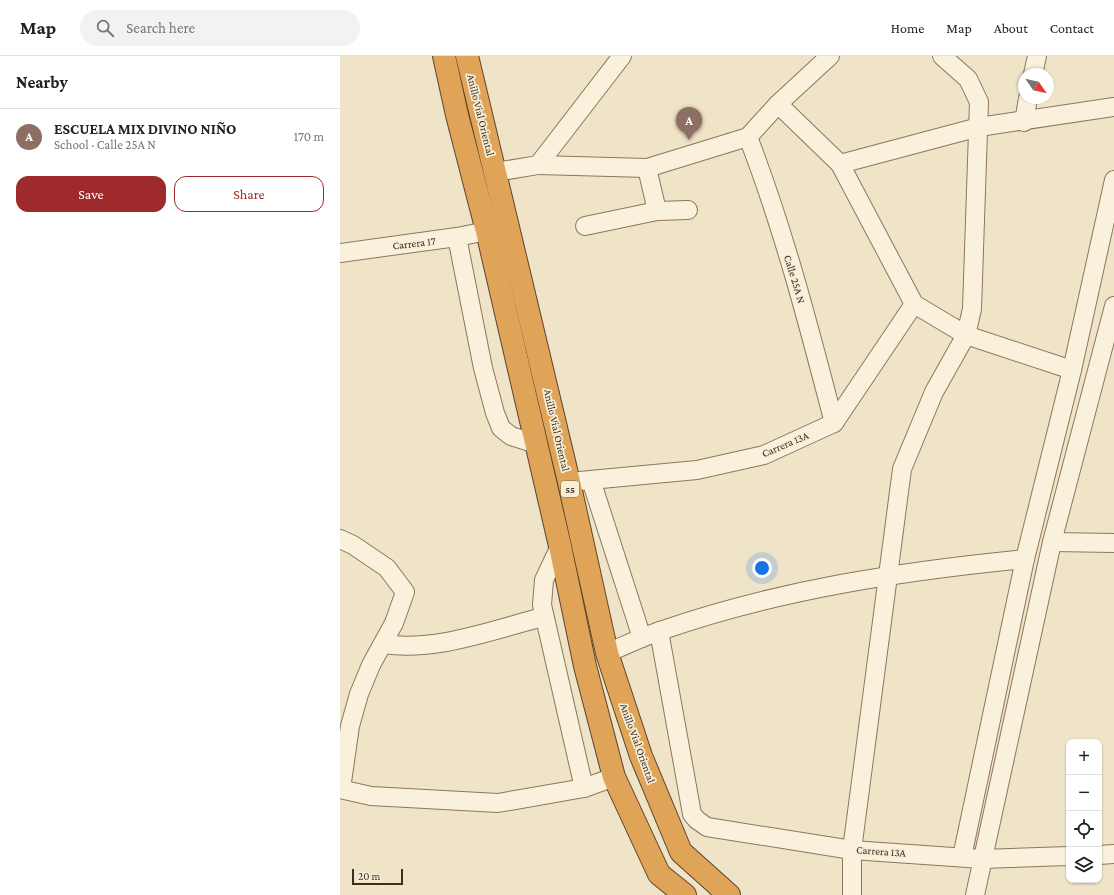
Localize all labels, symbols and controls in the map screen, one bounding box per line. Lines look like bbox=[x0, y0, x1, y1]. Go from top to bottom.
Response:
search box bbox=[80, 10, 360, 46]
text: Map bbox=[20, 17, 56, 38]
icon: search bbox=[94, 17, 116, 39]
text: Search here bbox=[126, 20, 195, 36]
text: Home bbox=[891, 20, 924, 36]
text: Map bbox=[946, 20, 972, 36]
text: About bbox=[994, 20, 1028, 36]
text: Contact bbox=[1050, 20, 1094, 36]
north arrow bbox=[1018, 68, 1054, 104]
text: Nearby bbox=[16, 73, 68, 92]
street label: Anillo Vial Oriental bbox=[465, 73, 497, 157]
pin: A bbox=[676, 107, 702, 140]
text: ESCUELA MIX DIVINO NIÑO bbox=[54, 121, 236, 137]
text: A bbox=[25, 129, 33, 144]
text: 170 m bbox=[294, 129, 324, 144]
text: School · Calle 25A N bbox=[54, 137, 156, 152]
button: Save bbox=[16, 176, 166, 212]
button: Share bbox=[174, 176, 324, 212]
street label: Carrera 17 bbox=[392, 234, 436, 252]
street label: Calle 25A N bbox=[782, 253, 808, 305]
street label: Anillo Vial Oriental bbox=[542, 388, 572, 472]
street label: Carrera 13A bbox=[760, 428, 811, 459]
road number: 55 bbox=[561, 481, 579, 497]
your location bbox=[752, 558, 772, 578]
street label: Anillo Vial Oriental bbox=[618, 702, 658, 785]
map controls bbox=[1066, 739, 1102, 883]
button: + bbox=[1066, 739, 1102, 775]
button: − bbox=[1066, 775, 1102, 811]
button: locate bbox=[1066, 811, 1102, 847]
street label: Carrera 13A bbox=[856, 843, 907, 859]
button: layers bbox=[1066, 847, 1102, 883]
scale bar bbox=[352, 867, 403, 886]
text: 20 m bbox=[358, 870, 380, 882]

